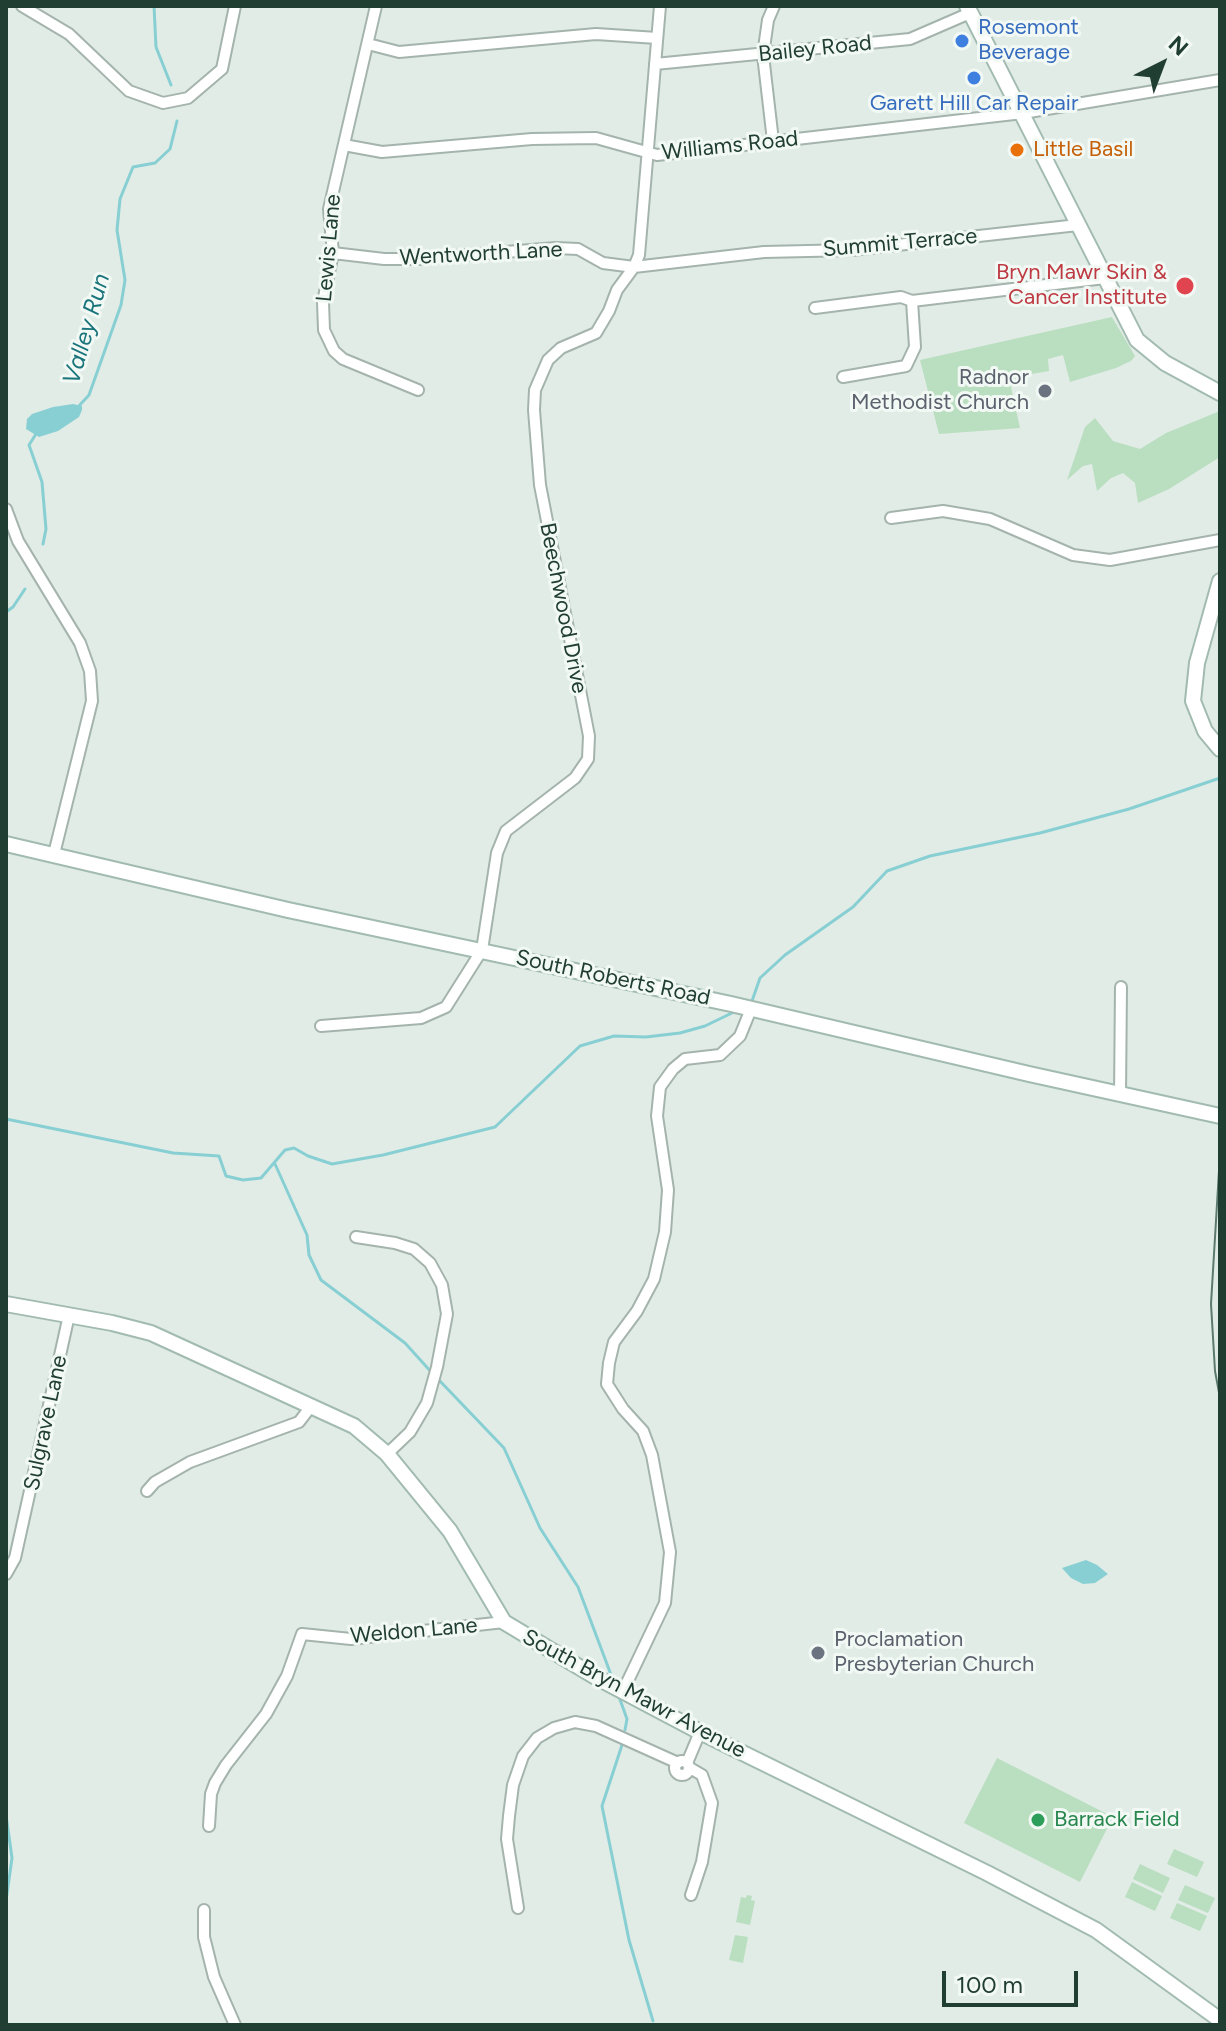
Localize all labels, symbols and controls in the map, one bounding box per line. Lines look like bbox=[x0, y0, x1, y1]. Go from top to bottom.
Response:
place label: Rosemont Beverage bbox=[978, 15, 1079, 66]
north arrow bbox=[1122, 24, 1202, 104]
street label: Bailey Road bbox=[757, 30, 873, 68]
text: N bbox=[1163, 30, 1194, 62]
marker: Rosemont Beverage bbox=[953, 32, 971, 50]
marker: Garett Hill Car Repair bbox=[965, 69, 983, 87]
place label: Garett Hill Car Repair bbox=[870, 91, 1078, 117]
street label: Williams Road bbox=[660, 126, 800, 166]
place label: Little Basil bbox=[1033, 137, 1133, 163]
marker: Little Basil bbox=[1008, 141, 1026, 159]
street label: Lewis Lane bbox=[311, 193, 347, 303]
street label: Summit Terrace bbox=[822, 223, 978, 263]
street label: Wentworth Lane bbox=[399, 237, 563, 271]
place label: Bryn Mawr Skin & Cancer Institute bbox=[996, 260, 1167, 312]
water label: Valley Run bbox=[57, 270, 117, 388]
marker: Bryn Mawr Skin & Cancer Institute bbox=[1174, 275, 1196, 297]
place label: Radnor Methodist Church bbox=[851, 365, 1029, 416]
marker: Radnor Methodist Church bbox=[1036, 382, 1054, 400]
street label: Beechwood Drive bbox=[534, 520, 592, 696]
street label: South Roberts Road bbox=[513, 944, 713, 1012]
street label: Sulgrave Lane bbox=[19, 1353, 73, 1493]
street label: Weldon Lane bbox=[349, 1612, 479, 1650]
street label: South Bryn Mawr Avenue bbox=[518, 1624, 750, 1764]
place label: Proclamation Presbyterian Church bbox=[834, 1627, 1034, 1678]
marker: Proclamation Presbyterian Church bbox=[809, 1644, 827, 1662]
place label: Barrack Field bbox=[1054, 1807, 1180, 1833]
marker: Barrack Field bbox=[1029, 1811, 1047, 1829]
scale bar bbox=[946, 1955, 1082, 2005]
text: 100 m bbox=[956, 1970, 1023, 1999]

